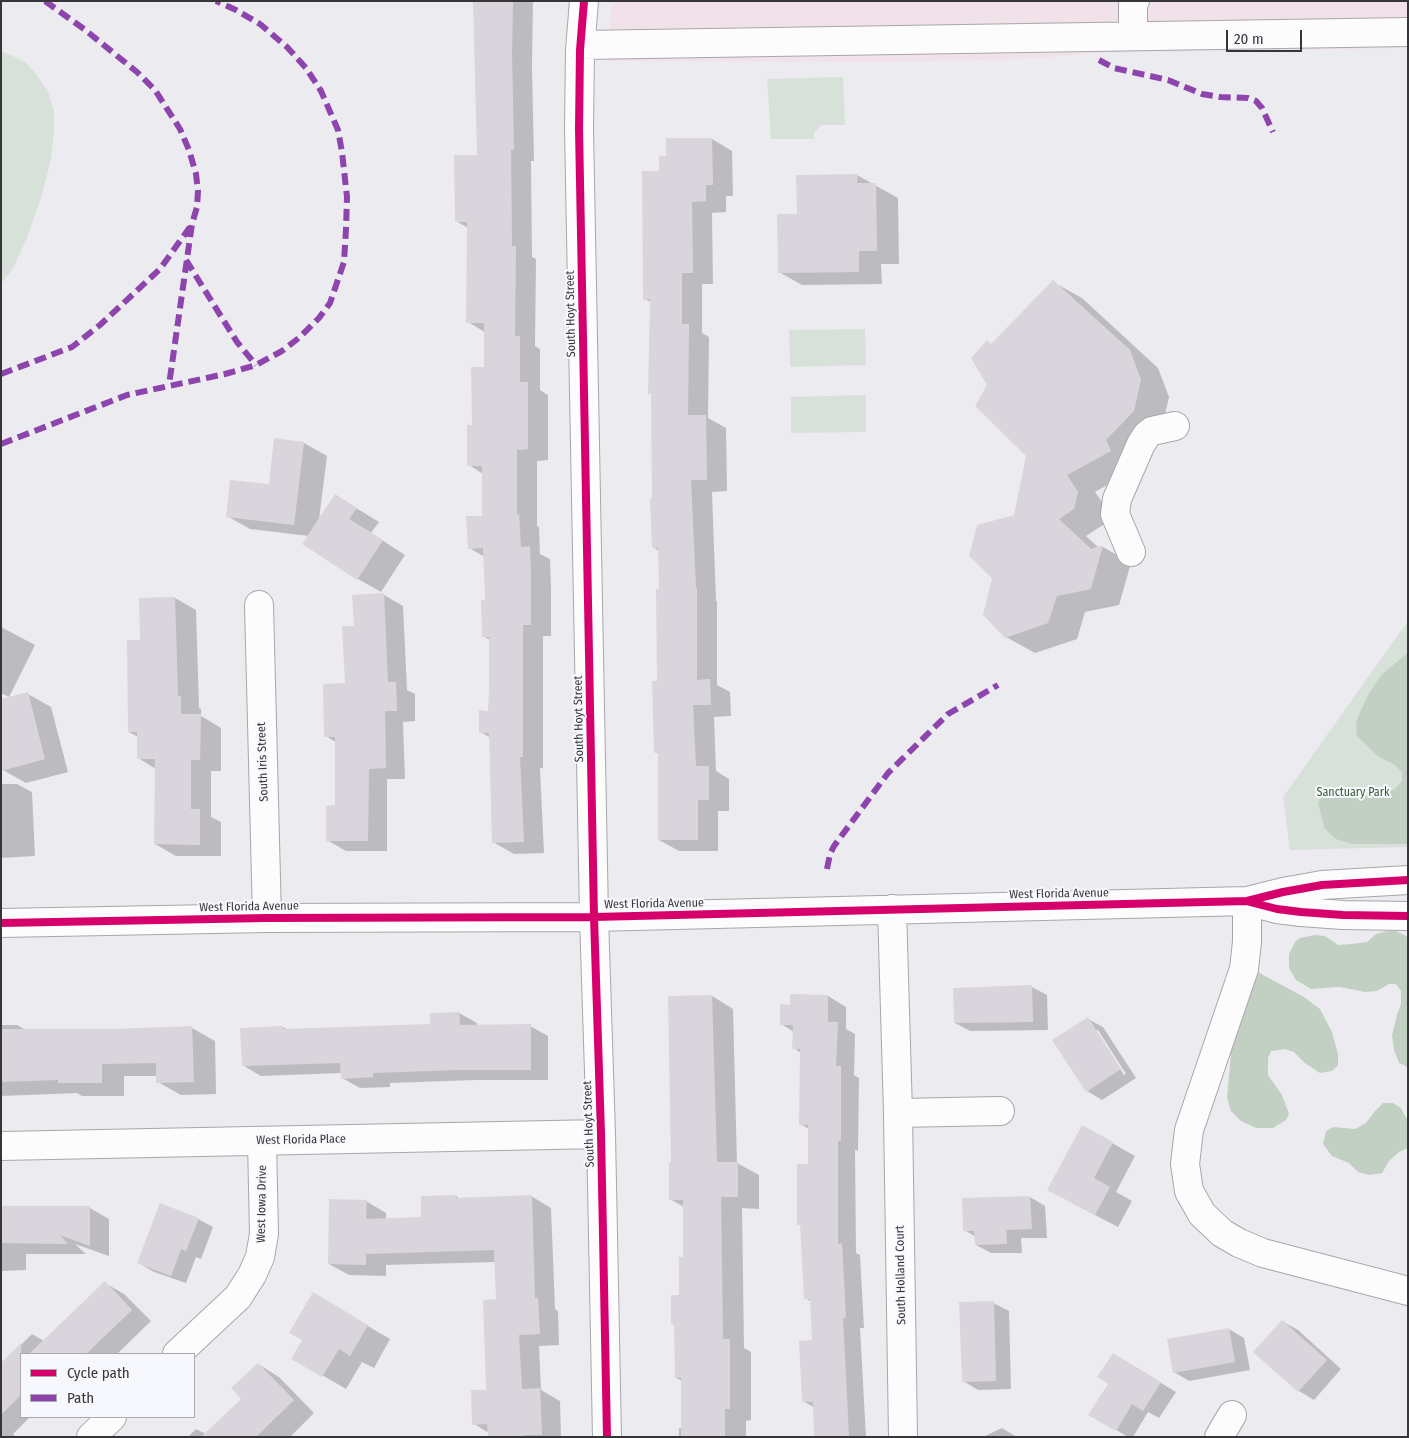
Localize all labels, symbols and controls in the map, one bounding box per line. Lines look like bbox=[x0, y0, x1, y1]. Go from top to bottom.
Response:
scale bar bbox=[1229, 20, 1305, 52]
text: 20 m bbox=[1234, 30, 1264, 48]
street label: South Hoyt Street bbox=[563, 271, 579, 357]
street label: South Hoyt Street bbox=[571, 676, 587, 762]
street label: South Iris Street bbox=[254, 722, 272, 802]
park label: Sanctuary Park bbox=[1316, 786, 1390, 800]
street label: West Florida Avenue bbox=[1009, 886, 1109, 902]
street label: West Florida Avenue bbox=[604, 896, 704, 912]
street label: West Florida Avenue bbox=[199, 899, 299, 915]
street label: South Hoyt Street bbox=[580, 1080, 598, 1168]
street label: West Florida Place bbox=[256, 1132, 346, 1148]
street label: West Iowa Drive bbox=[254, 1165, 270, 1243]
street label: South Holland Court bbox=[893, 1225, 909, 1325]
legend bbox=[20, 1353, 195, 1418]
text: Cycle path bbox=[67, 1364, 130, 1382]
text: Path bbox=[67, 1389, 94, 1407]

